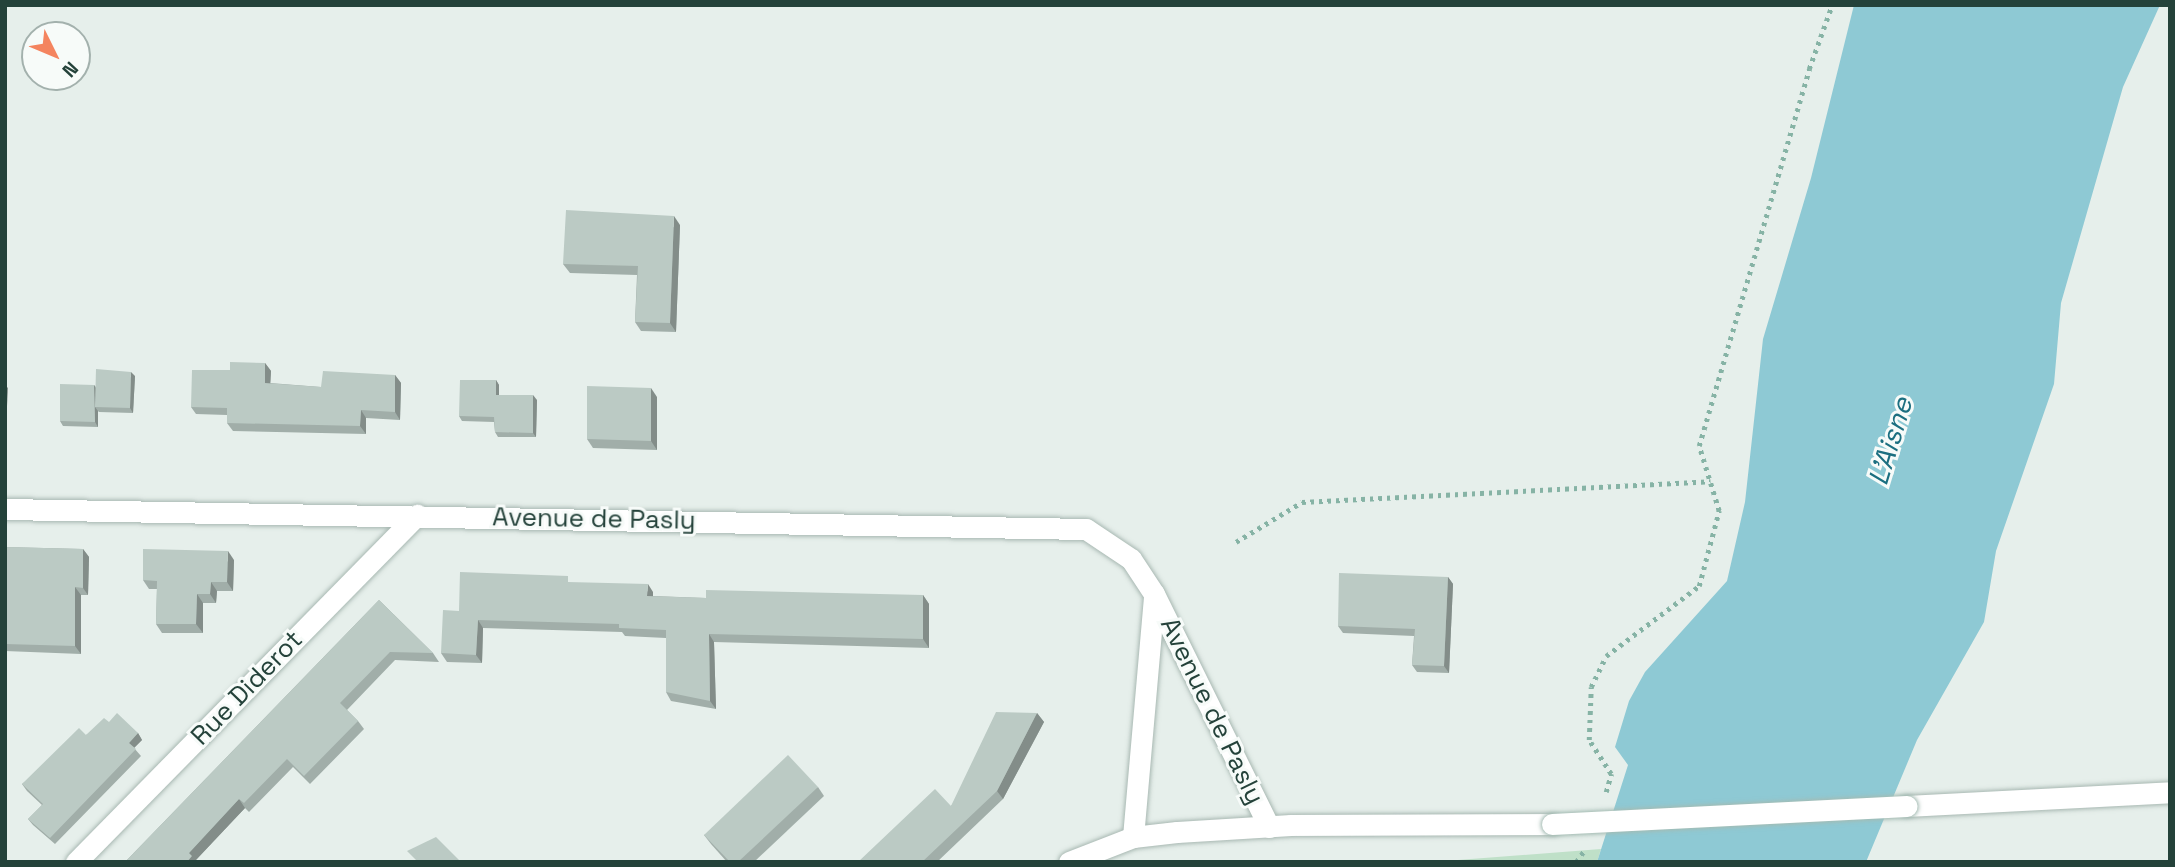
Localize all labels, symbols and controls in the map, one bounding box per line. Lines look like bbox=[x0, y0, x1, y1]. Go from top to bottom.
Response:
north arrow bbox=[21, 21, 91, 91]
text: N bbox=[57, 56, 84, 82]
water label: L'Aisne bbox=[1861, 393, 1919, 489]
street label: Avenue de Pasly bbox=[492, 502, 696, 536]
street label: Avenue de Pasly bbox=[1153, 613, 1271, 809]
street label: Rue Diderot bbox=[185, 624, 309, 752]

